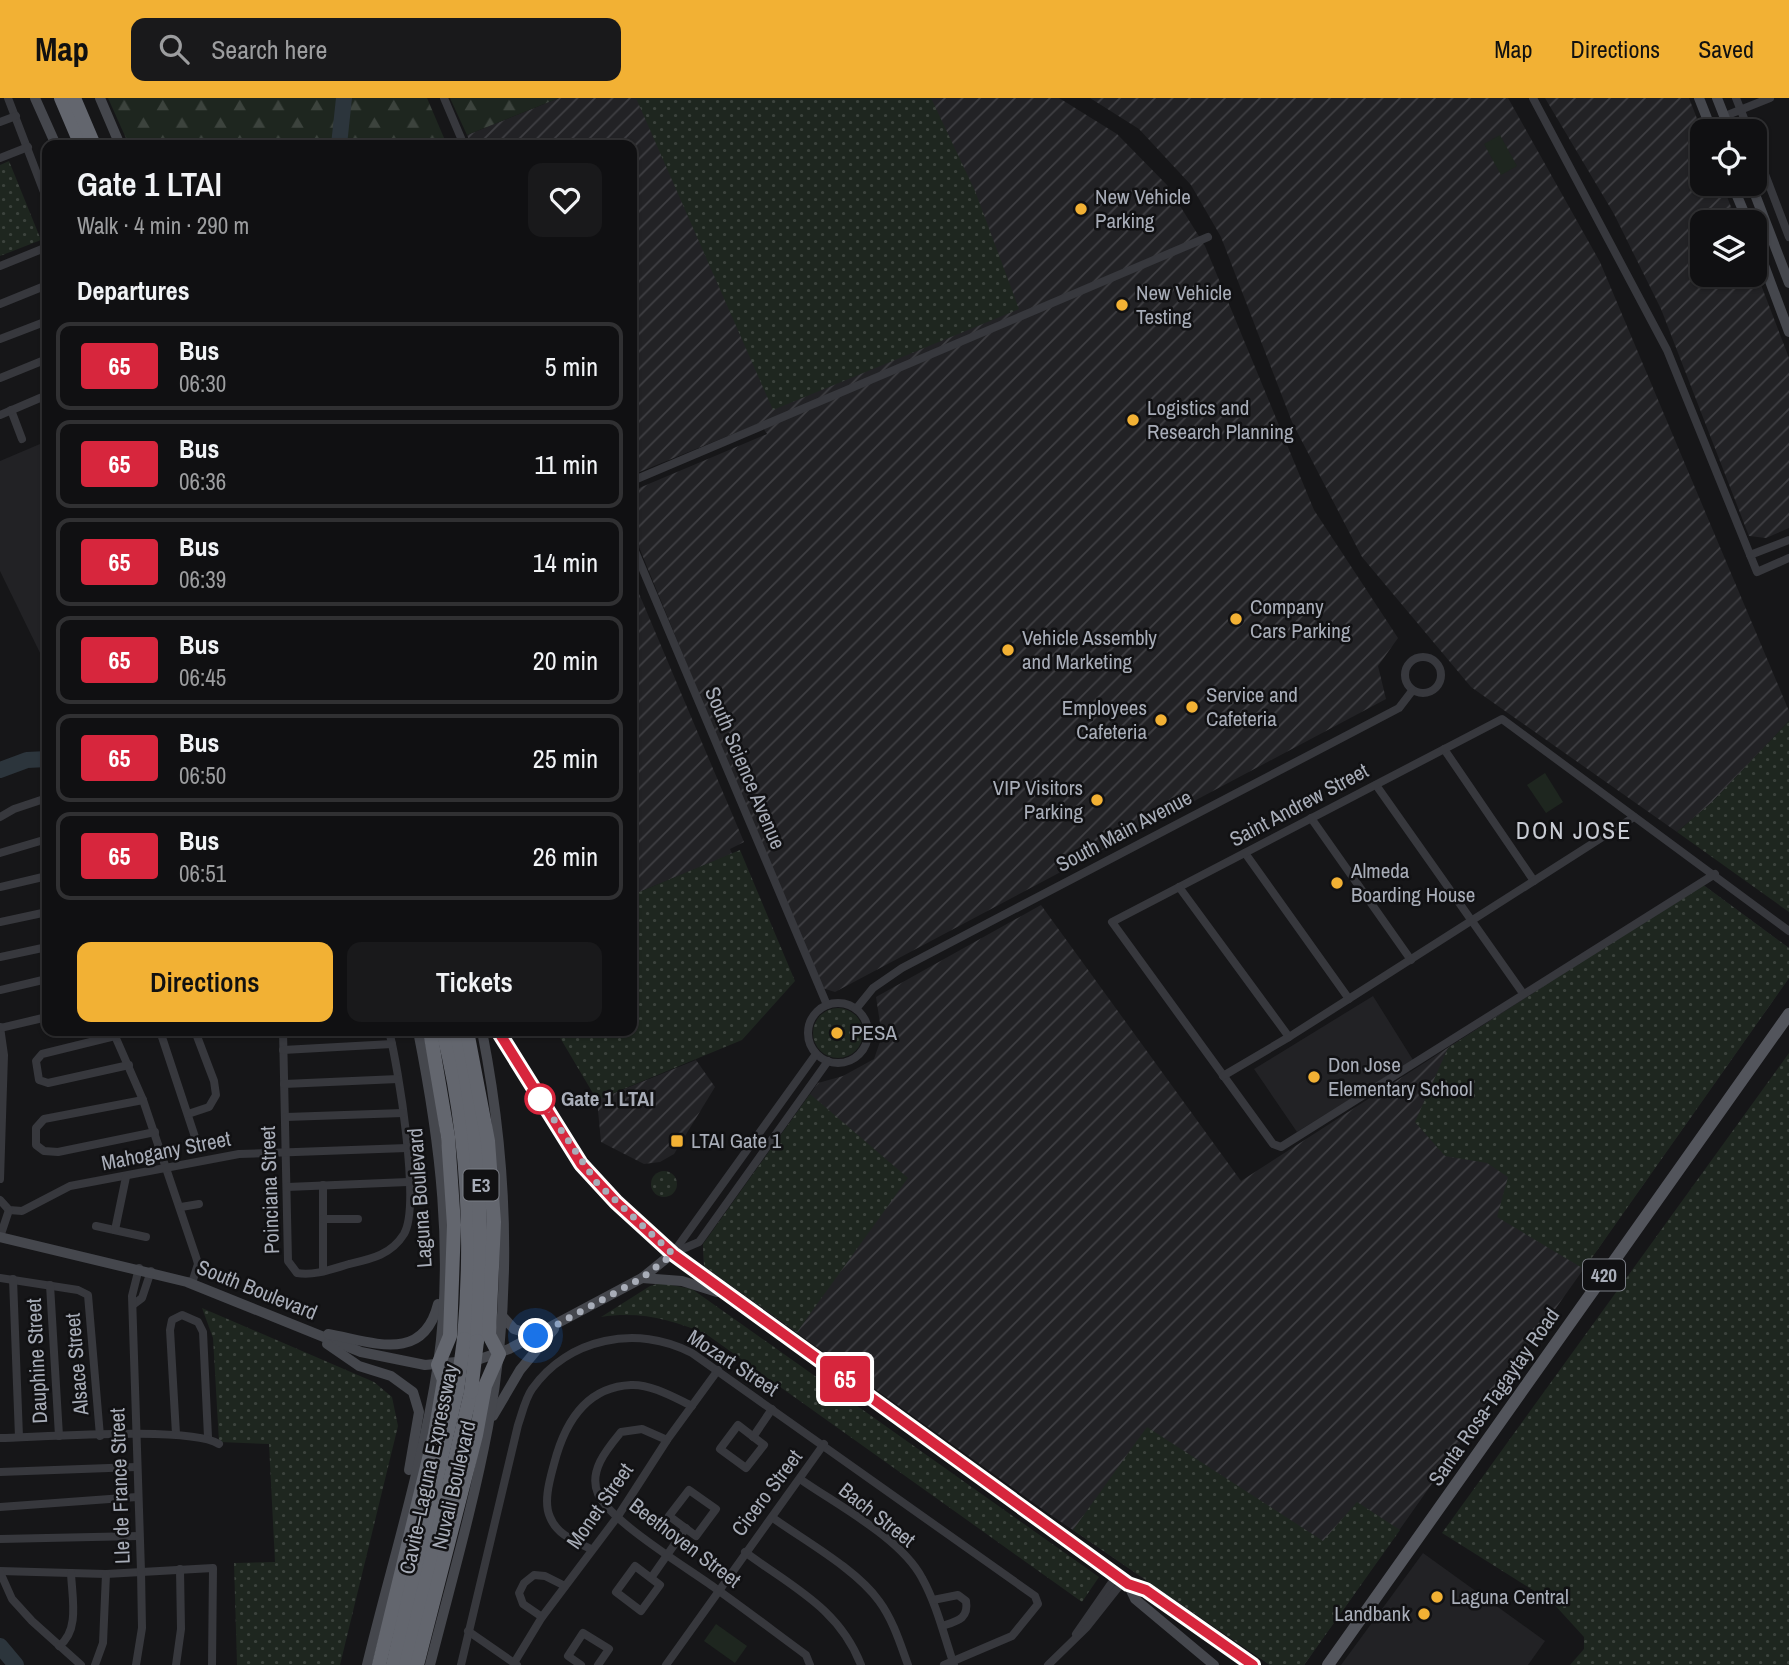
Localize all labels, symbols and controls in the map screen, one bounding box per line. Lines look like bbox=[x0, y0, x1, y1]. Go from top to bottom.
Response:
search box bbox=[131, 18, 621, 81]
text: Map bbox=[35, 27, 89, 71]
icon: search bbox=[155, 30, 193, 68]
text: Search here bbox=[211, 32, 327, 67]
text: Map bbox=[1494, 33, 1532, 65]
text: Directions bbox=[1570, 33, 1660, 65]
text: Saved bbox=[1698, 33, 1754, 65]
map controls bbox=[1690, 119, 1767, 287]
button: locate bbox=[1690, 119, 1767, 196]
text: Gate 1 LTAI bbox=[77, 162, 222, 206]
button: heart bbox=[528, 163, 602, 237]
place label: New Vehicle Parking bbox=[1095, 182, 1191, 235]
marker: New Vehicle Parking bbox=[1073, 201, 1089, 217]
text: Walk · 4 min · 290 m bbox=[77, 210, 249, 241]
button: layers bbox=[1690, 210, 1767, 287]
text: Departures bbox=[77, 273, 190, 308]
place label: New Vehicle Testing bbox=[1136, 278, 1232, 331]
marker: New Vehicle Testing bbox=[1114, 297, 1130, 313]
text: Bus bbox=[179, 333, 219, 368]
text: 5 min bbox=[545, 349, 598, 384]
text: 65 bbox=[109, 350, 130, 382]
text: 06:30 bbox=[179, 368, 226, 399]
place label: Logistics and Research Planning bbox=[1147, 393, 1294, 446]
marker: Logistics and Research Planning bbox=[1125, 412, 1141, 428]
text: Bus bbox=[179, 431, 219, 466]
text: 11 min bbox=[534, 447, 598, 482]
text: 65 bbox=[109, 448, 130, 480]
text: 06:36 bbox=[179, 466, 226, 497]
text: Bus bbox=[179, 529, 219, 564]
text: 14 min bbox=[533, 545, 598, 580]
text: 65 bbox=[109, 546, 130, 578]
text: 06:39 bbox=[179, 564, 226, 595]
place label: Company Cars Parking bbox=[1250, 592, 1351, 645]
marker: Company Cars Parking bbox=[1228, 611, 1244, 627]
place label: Vehicle Assembly and Marketing bbox=[1022, 623, 1157, 676]
text: Bus bbox=[179, 627, 219, 662]
marker: Vehicle Assembly and Marketing bbox=[1000, 642, 1016, 658]
text: 20 min bbox=[533, 643, 598, 678]
text: 65 bbox=[109, 644, 130, 676]
text: 06:45 bbox=[179, 662, 226, 693]
place label: Service and Cafeteria bbox=[1206, 680, 1298, 733]
street label: South Science Avenue bbox=[698, 682, 793, 854]
place label: Employees Cafeteria bbox=[1062, 693, 1147, 746]
marker: Service and Cafeteria bbox=[1184, 699, 1200, 715]
marker: Employees Cafeteria bbox=[1153, 712, 1169, 728]
text: Bus bbox=[179, 725, 219, 760]
text: 25 min bbox=[533, 741, 598, 776]
text: 65 bbox=[109, 742, 130, 774]
street label: Saint Andrew Street bbox=[1224, 756, 1373, 853]
text: 06:50 bbox=[179, 760, 226, 791]
place label: VIP Visitors Parking bbox=[993, 773, 1083, 826]
street label: South Main Avenue bbox=[1051, 783, 1197, 879]
marker: VIP Visitors Parking bbox=[1089, 792, 1105, 808]
district label: DON JOSE bbox=[1516, 814, 1632, 846]
text: Bus bbox=[179, 823, 219, 858]
text: 26 min bbox=[533, 839, 598, 874]
text: 65 bbox=[109, 840, 130, 872]
place label: Almeda Boarding House bbox=[1350, 856, 1475, 909]
text: 06:51 bbox=[179, 858, 226, 889]
marker: Almeda Boarding House bbox=[1329, 875, 1345, 891]
button: Directions bbox=[77, 942, 333, 1022]
button: Tickets bbox=[347, 942, 602, 1022]
place label: PESA bbox=[851, 1018, 897, 1047]
marker: PESA bbox=[829, 1025, 845, 1041]
place label: Don Jose Elementary School bbox=[1328, 1050, 1473, 1103]
marker: Don Jose Elementary School bbox=[1306, 1069, 1322, 1085]
marker: Gate 1 LTAI bbox=[525, 1084, 555, 1114]
place label: Gate 1 LTAI bbox=[561, 1084, 654, 1113]
street label: Mahogany Street bbox=[99, 1124, 233, 1177]
street label: Poinciana Street bbox=[253, 1125, 286, 1255]
place label: LTAI Gate 1 bbox=[691, 1126, 782, 1155]
street label: Laguna Boulevard bbox=[400, 1127, 439, 1269]
marker: LTAI Gate 1 bbox=[669, 1133, 685, 1149]
road number: E3 bbox=[463, 1170, 498, 1200]
street label: South Boulevard bbox=[193, 1252, 322, 1327]
road number: 420 bbox=[1583, 1260, 1625, 1290]
street label: Dauphine Street bbox=[19, 1297, 54, 1424]
street label: Santa Rosa-Tagaytay Road bbox=[1421, 1302, 1566, 1491]
street label: Alsace Street bbox=[58, 1312, 95, 1417]
your location bbox=[518, 1318, 553, 1353]
street label: Mozart Street bbox=[682, 1322, 785, 1403]
line badge: 65 bbox=[814, 1356, 876, 1402]
street label: Cavite–Laguna Expressway bbox=[392, 1361, 465, 1577]
text: 65 bbox=[834, 1363, 856, 1395]
street label: Lle de France Street bbox=[102, 1407, 137, 1564]
street label: Nuvali Boulevard bbox=[425, 1418, 482, 1552]
street label: Cicero Street bbox=[724, 1443, 809, 1542]
street label: Monet Street bbox=[559, 1457, 640, 1554]
street label: Bach Street bbox=[833, 1475, 922, 1554]
street label: Beethoven Street bbox=[623, 1491, 747, 1594]
place label: Laguna Central bbox=[1451, 1582, 1569, 1611]
marker: Laguna Central bbox=[1429, 1589, 1445, 1605]
place label: Landbank bbox=[1334, 1599, 1410, 1628]
marker: Landbank bbox=[1416, 1606, 1432, 1622]

